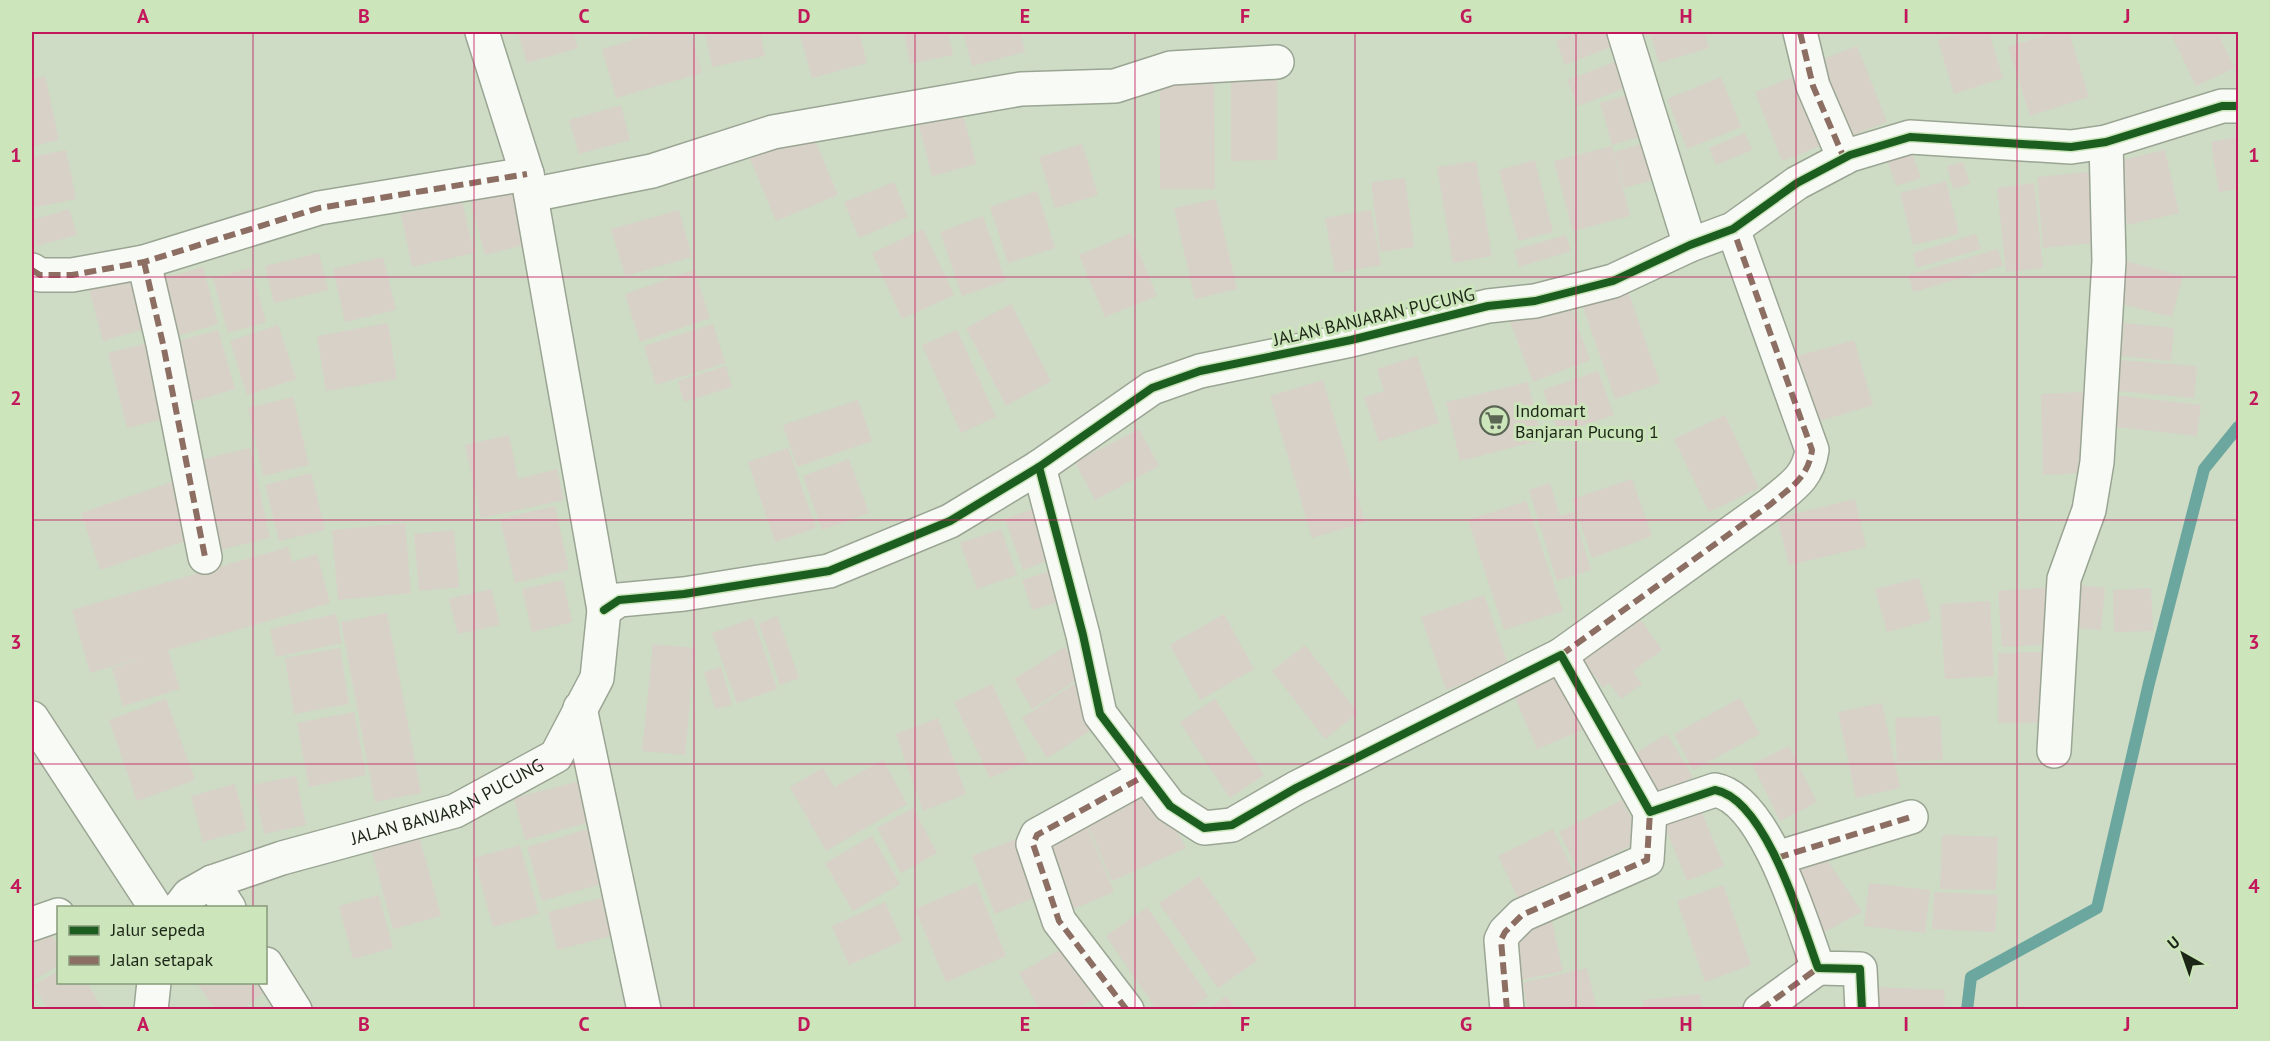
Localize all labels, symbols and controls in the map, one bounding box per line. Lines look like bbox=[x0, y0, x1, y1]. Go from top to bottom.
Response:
text: A bbox=[137, 3, 150, 29]
text: B bbox=[358, 3, 370, 29]
text: C bbox=[578, 3, 590, 29]
text: D bbox=[798, 3, 811, 29]
text: E bbox=[1020, 3, 1030, 29]
text: F bbox=[1240, 3, 1250, 29]
text: G bbox=[1460, 3, 1472, 29]
text: H bbox=[1679, 3, 1693, 29]
text: I bbox=[1903, 3, 1909, 29]
text: J bbox=[2123, 3, 2130, 29]
text: 1 bbox=[10, 142, 22, 168]
text: 1 bbox=[2248, 142, 2260, 168]
street label: JALAN BANJARAN PUCUNG bbox=[1270, 282, 1477, 351]
text: 2 bbox=[10, 385, 22, 411]
text: 2 bbox=[2248, 385, 2260, 411]
place label: Indomart Banjaran Pucung 1 bbox=[1515, 399, 1659, 443]
supermarket icon: Indomart Banjaran Pucung 1 bbox=[1478, 405, 1510, 437]
text: 3 bbox=[10, 629, 22, 655]
text: 3 bbox=[2248, 629, 2260, 655]
street label: JALAN BANJARAN PUCUNG bbox=[347, 753, 547, 850]
text: 4 bbox=[10, 873, 22, 899]
text: 4 bbox=[2248, 873, 2260, 899]
legend bbox=[57, 906, 267, 984]
text: Jalur sepeda bbox=[110, 918, 205, 941]
north arrow bbox=[2153, 924, 2213, 984]
text: U bbox=[2163, 932, 2184, 953]
text: Jalan setapak bbox=[110, 948, 213, 971]
text: A bbox=[137, 1011, 150, 1037]
text: B bbox=[358, 1011, 370, 1037]
text: C bbox=[578, 1011, 590, 1037]
text: D bbox=[798, 1011, 811, 1037]
text: E bbox=[1020, 1011, 1030, 1037]
text: F bbox=[1240, 1011, 1250, 1037]
text: G bbox=[1460, 1011, 1472, 1037]
text: H bbox=[1679, 1011, 1693, 1037]
text: I bbox=[1903, 1011, 1909, 1037]
text: J bbox=[2123, 1011, 2130, 1037]

